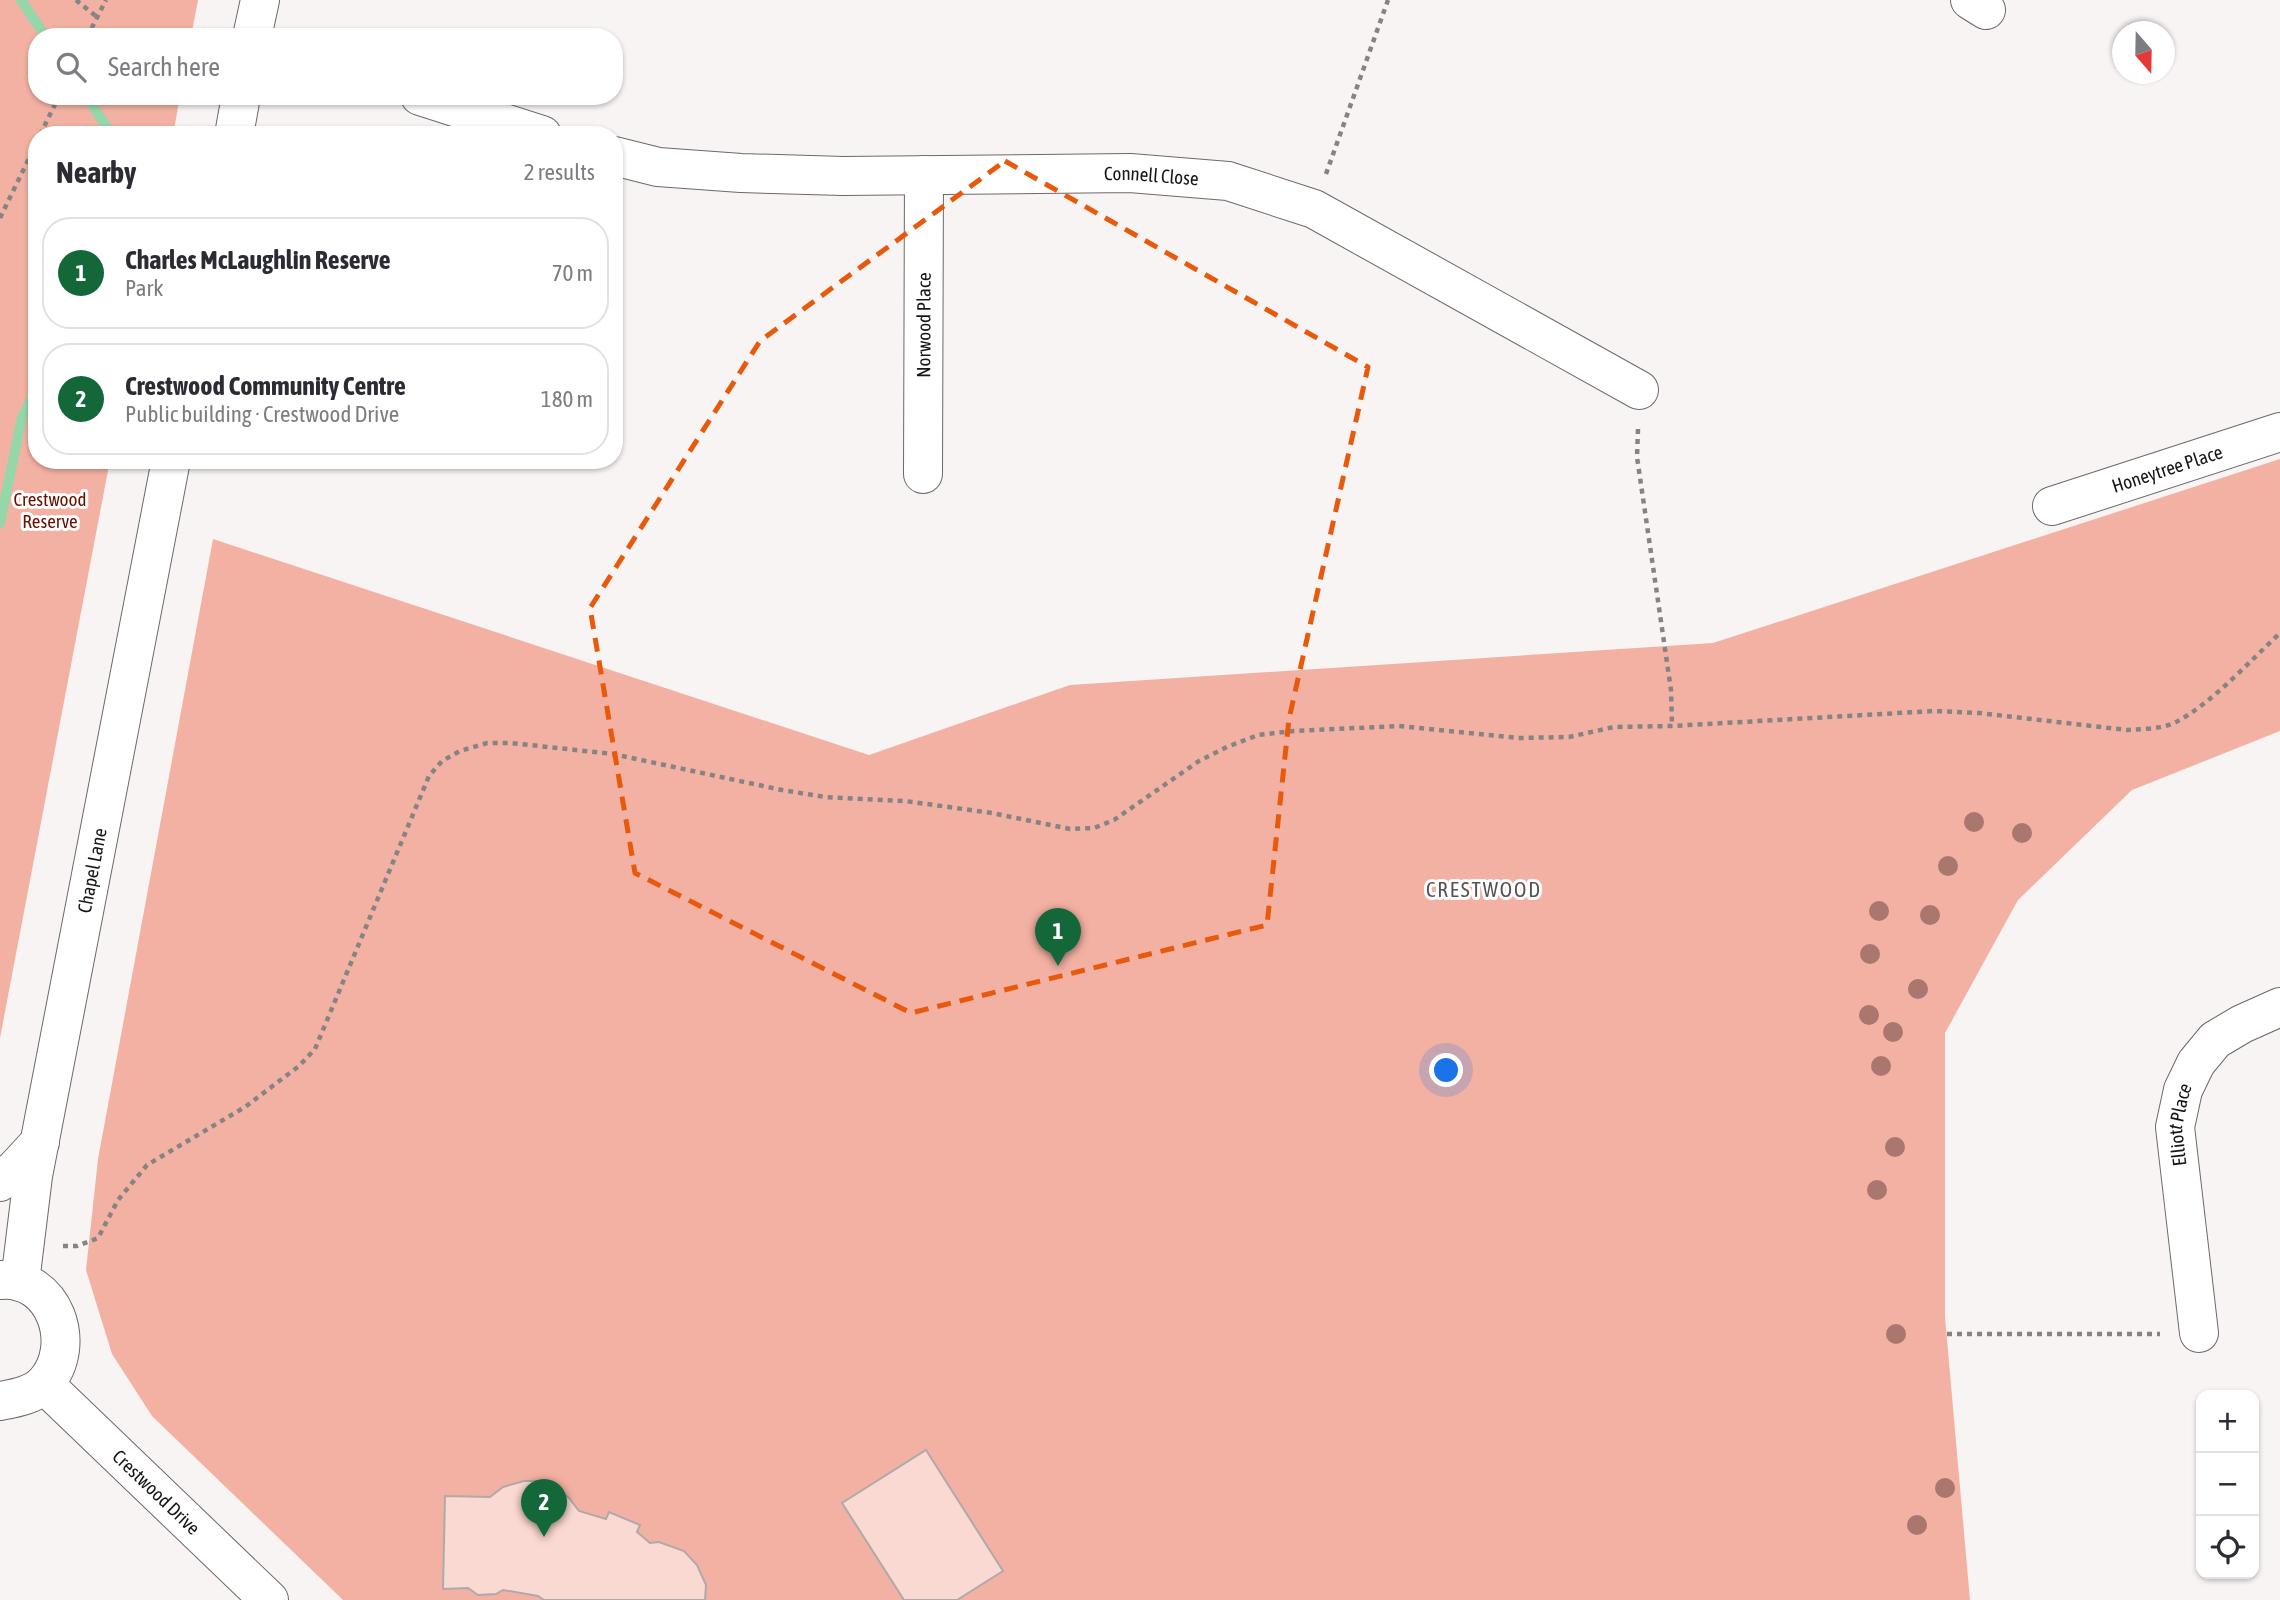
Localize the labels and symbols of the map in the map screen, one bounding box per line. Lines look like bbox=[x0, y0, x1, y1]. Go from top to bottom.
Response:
north arrow bbox=[2112, 21, 2175, 84]
street label: Connell Close bbox=[1104, 162, 1200, 190]
street label: Norwood Place bbox=[912, 272, 935, 378]
street label: Honeytree Place bbox=[2109, 440, 2225, 497]
park label: Crestwood Reserve bbox=[14, 488, 86, 532]
street label: Chapel Lane bbox=[73, 826, 111, 915]
district label: CRESTWOOD bbox=[1426, 877, 1542, 901]
pin: 1 bbox=[1035, 908, 1081, 966]
your location bbox=[1429, 1053, 1463, 1087]
street label: Elliott Place bbox=[2164, 1079, 2196, 1167]
street label: Crestwood Drive bbox=[108, 1445, 205, 1539]
pin: 2 bbox=[521, 1479, 567, 1537]

